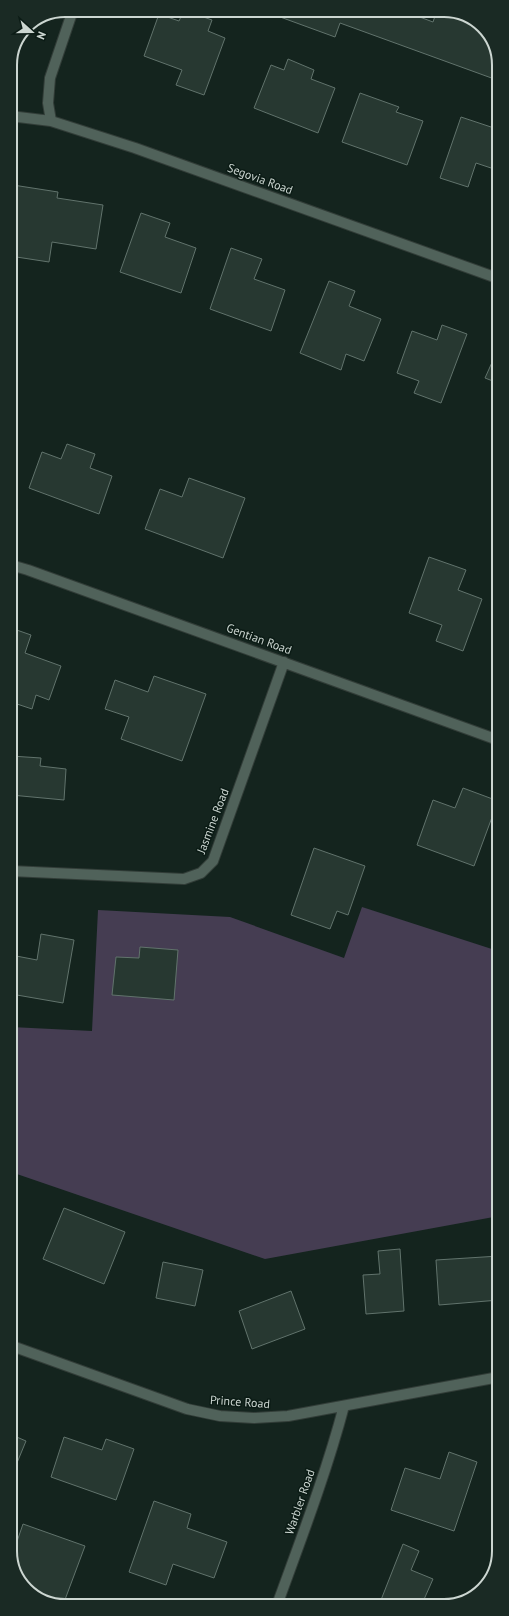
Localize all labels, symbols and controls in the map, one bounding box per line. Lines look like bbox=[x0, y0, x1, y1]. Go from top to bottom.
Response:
north arrow bbox=[12, 12, 52, 52]
text: N bbox=[34, 30, 49, 41]
street label: Segovia Road bbox=[225, 160, 295, 197]
street label: Gentian Road bbox=[224, 620, 294, 657]
street label: Jasmine Road bbox=[193, 786, 232, 857]
street label: Prince Road bbox=[210, 1392, 270, 1411]
street label: Warbler Road bbox=[281, 1467, 318, 1537]

